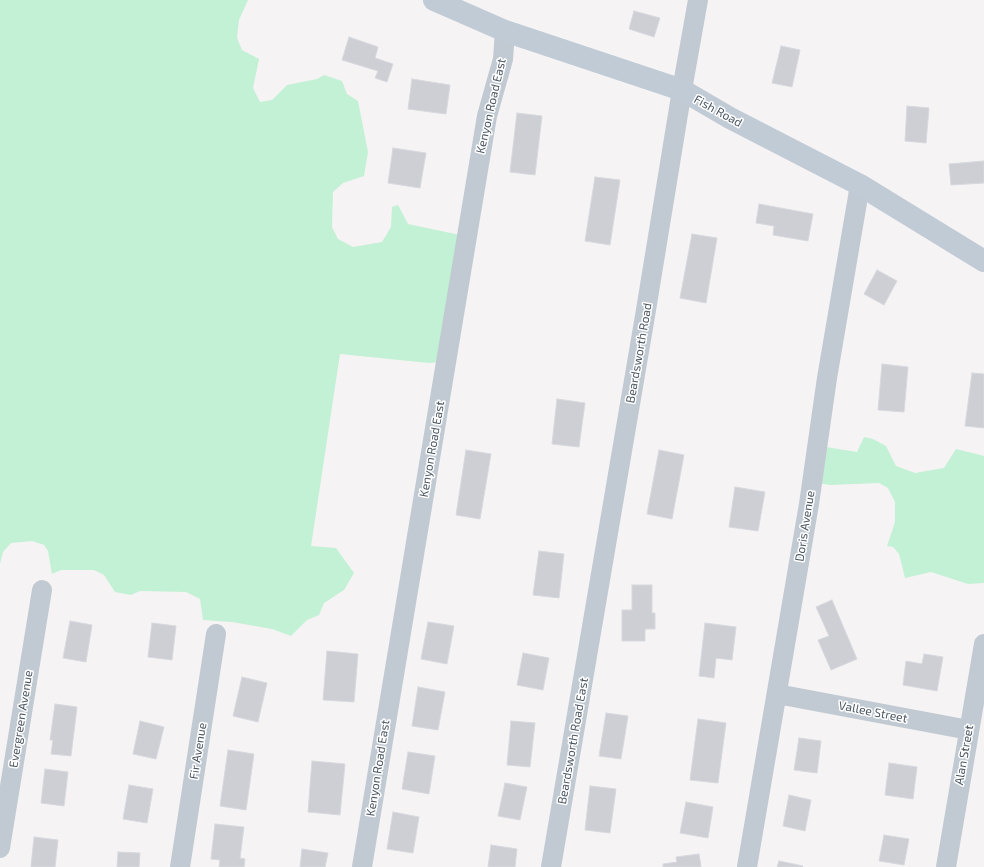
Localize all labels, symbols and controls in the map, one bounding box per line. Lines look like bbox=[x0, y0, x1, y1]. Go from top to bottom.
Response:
street label: Kenyon Road East bbox=[473, 57, 509, 155]
street label: Fish Road bbox=[691, 92, 745, 130]
street label: Beardsworth Road bbox=[623, 302, 655, 404]
street label: Kenyon Road East bbox=[416, 400, 448, 498]
street label: Doris Avenue bbox=[792, 490, 818, 562]
street label: Evergreen Avenue bbox=[6, 669, 36, 769]
street label: Beardsworth Road East bbox=[555, 677, 591, 805]
street label: Vallee Street bbox=[837, 698, 909, 726]
street label: Kenyon Road East bbox=[363, 719, 393, 817]
street label: Fir Avenue bbox=[186, 722, 210, 780]
street label: Alan Street bbox=[952, 724, 976, 786]

